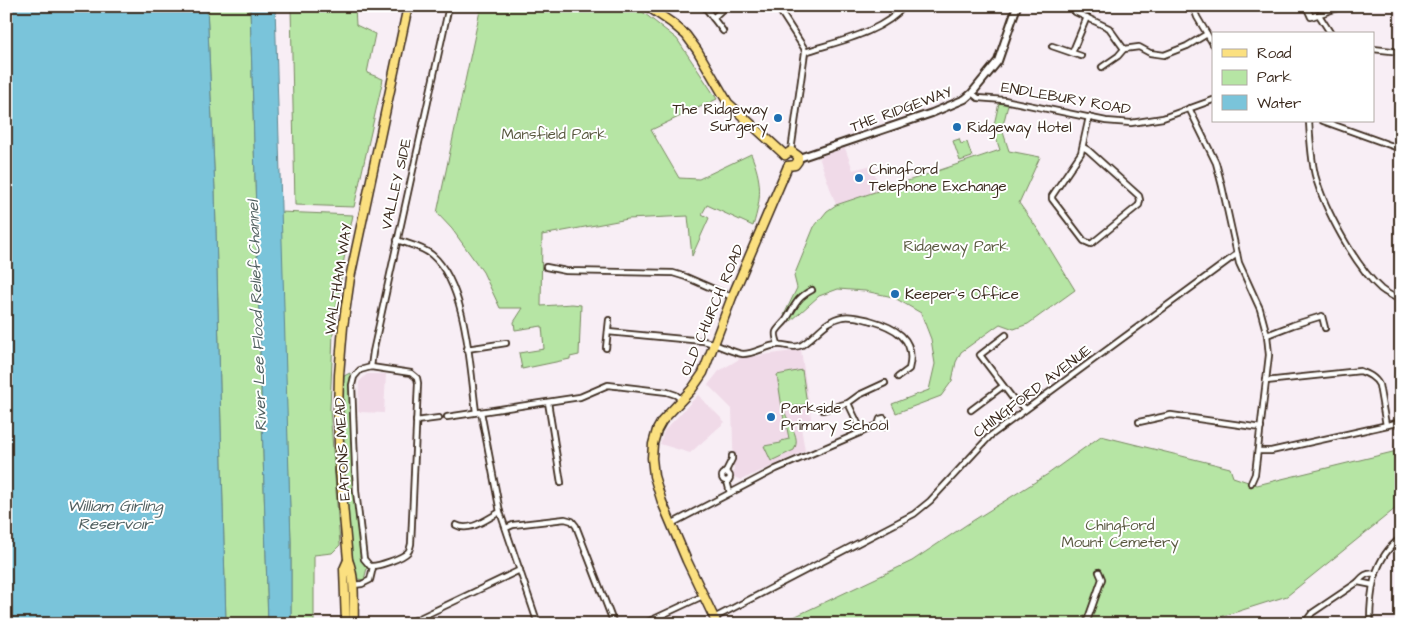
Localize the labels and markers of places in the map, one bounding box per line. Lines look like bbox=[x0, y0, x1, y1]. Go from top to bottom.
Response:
place label: The Ridgeway Surgery bbox=[673, 99, 768, 138]
marker: The Ridgeway Surgery bbox=[772, 112, 784, 124]
place label: Ridgeway Hotel bbox=[967, 117, 1072, 139]
marker: Ridgeway Hotel bbox=[951, 121, 963, 133]
place label: Chingford Telephone Exchange bbox=[869, 159, 1007, 198]
marker: Chingford Telephone Exchange bbox=[853, 172, 865, 184]
place label: Keeper's Office bbox=[905, 284, 1019, 305]
marker: Keeper's Office bbox=[889, 288, 901, 300]
place label: Parkside Primary School bbox=[781, 398, 889, 437]
marker: Parkside Primary School bbox=[765, 411, 777, 423]

